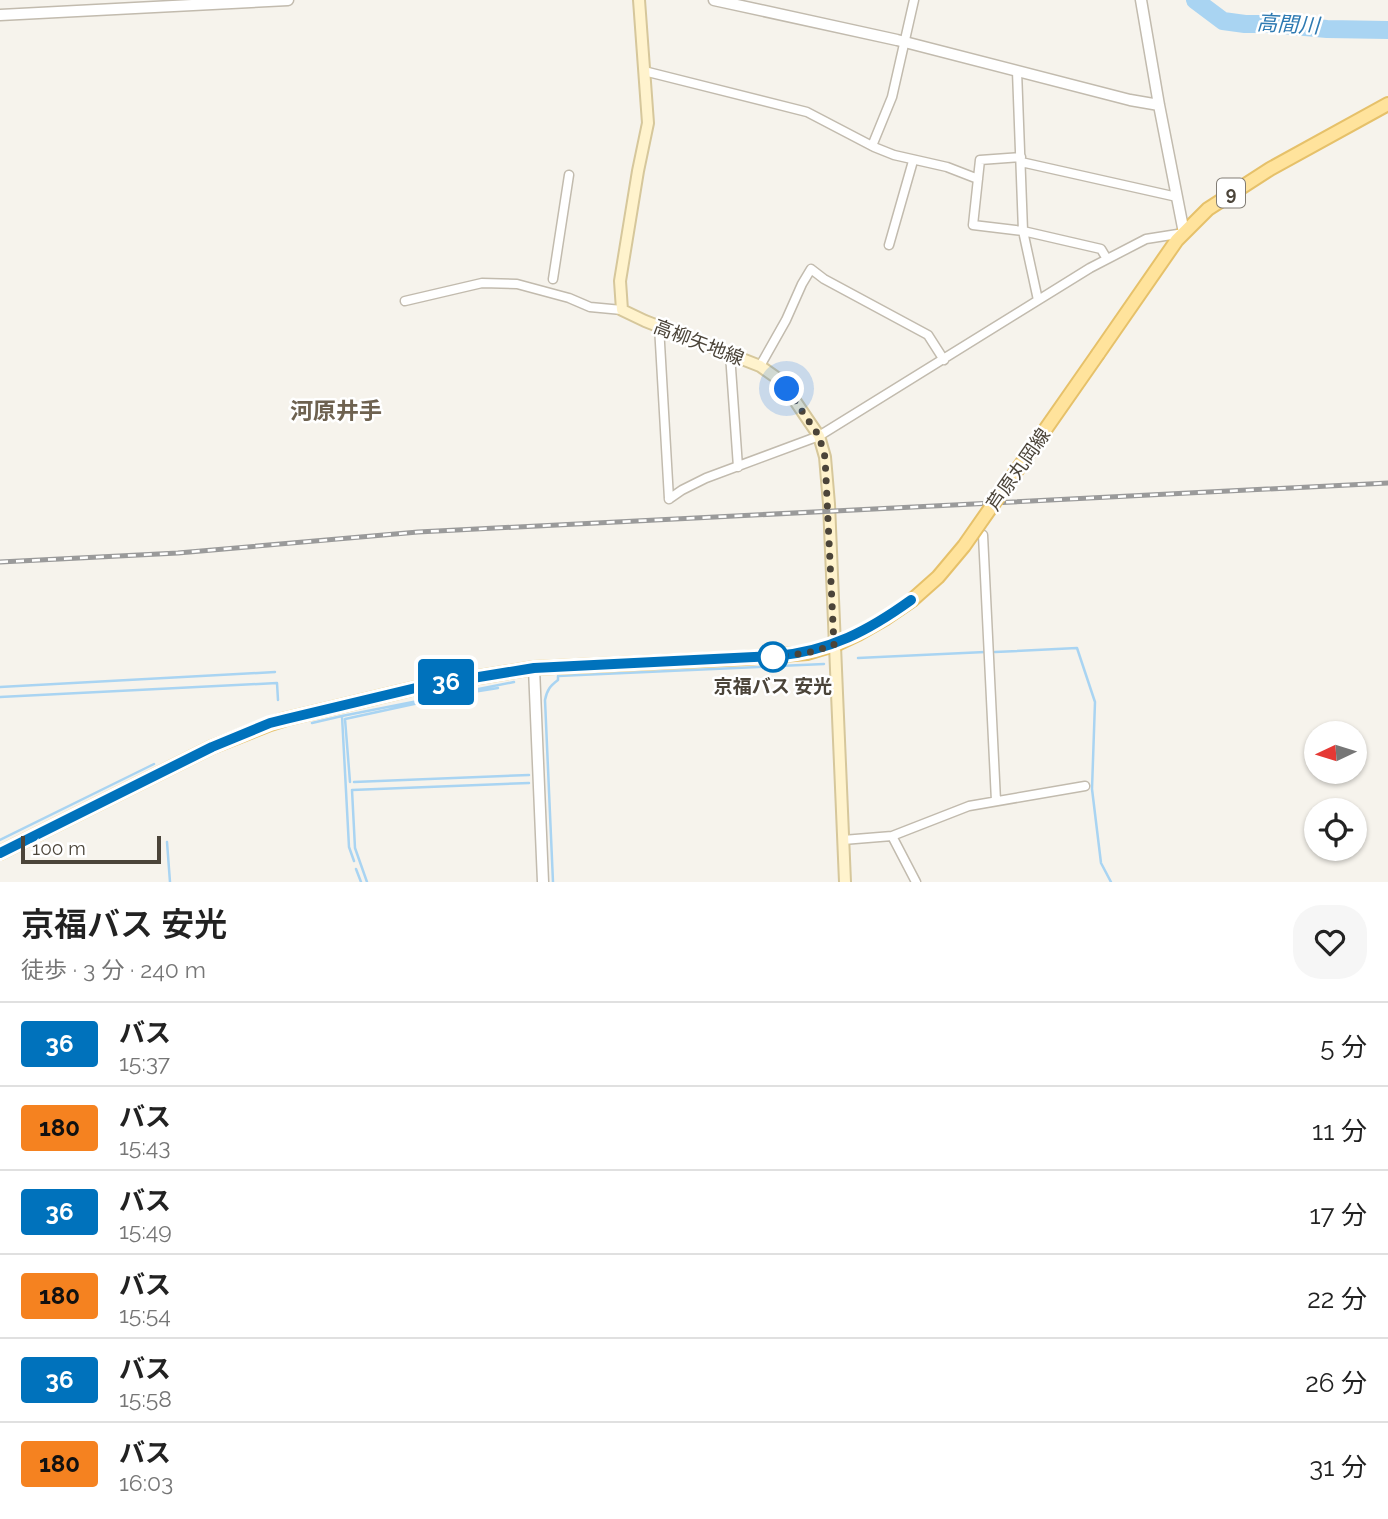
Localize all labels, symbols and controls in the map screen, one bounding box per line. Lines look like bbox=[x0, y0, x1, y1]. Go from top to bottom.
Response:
water label: 高間川 bbox=[1256, 10, 1322, 38]
road number: 9 bbox=[1217, 178, 1245, 208]
street label: 高柳矢地線 bbox=[651, 315, 747, 369]
your location bbox=[769, 371, 804, 406]
district label: 河原井手 bbox=[290, 397, 382, 424]
street label: 芦原丸岡線 bbox=[982, 424, 1054, 514]
marker: 京福バス 安光 bbox=[758, 642, 788, 672]
line badge: 36 bbox=[414, 659, 478, 705]
text: 36 bbox=[432, 667, 460, 696]
place label: 京福バス 安光 bbox=[714, 675, 832, 697]
north arrow bbox=[1304, 721, 1367, 784]
map controls bbox=[1304, 721, 1367, 861]
button: locate bbox=[1304, 798, 1367, 861]
scale bar bbox=[21, 833, 161, 865]
text: 100 m bbox=[32, 837, 86, 859]
text: 京福バス 安光 bbox=[21, 905, 227, 944]
button: heart bbox=[1293, 905, 1367, 979]
text: 徒歩 · 3 分 · 240 m bbox=[21, 956, 206, 983]
text: バス bbox=[119, 1018, 171, 1048]
text: 36 bbox=[46, 1029, 73, 1058]
text: 5 分 bbox=[1320, 1032, 1367, 1062]
text: 15:37 bbox=[119, 1049, 170, 1076]
text: バス bbox=[119, 1102, 171, 1132]
text: 180 bbox=[39, 1113, 80, 1142]
text: 11 分 bbox=[1312, 1116, 1367, 1146]
text: 15:43 bbox=[119, 1133, 171, 1160]
text: バス bbox=[119, 1186, 171, 1216]
text: 36 bbox=[46, 1197, 73, 1226]
text: 17 分 bbox=[1309, 1200, 1367, 1230]
text: 15:49 bbox=[119, 1217, 172, 1244]
text: バス bbox=[119, 1270, 171, 1300]
text: 180 bbox=[39, 1281, 80, 1310]
text: 22 分 bbox=[1307, 1284, 1367, 1314]
text: 15:54 bbox=[119, 1301, 171, 1328]
text: バス bbox=[119, 1354, 171, 1384]
text: 36 bbox=[46, 1365, 73, 1394]
text: 26 分 bbox=[1305, 1368, 1367, 1398]
text: 15:58 bbox=[119, 1385, 172, 1412]
text: バス bbox=[119, 1438, 171, 1468]
text: 180 bbox=[39, 1449, 80, 1478]
text: 31 分 bbox=[1309, 1452, 1367, 1482]
text: 16:03 bbox=[119, 1469, 173, 1496]

